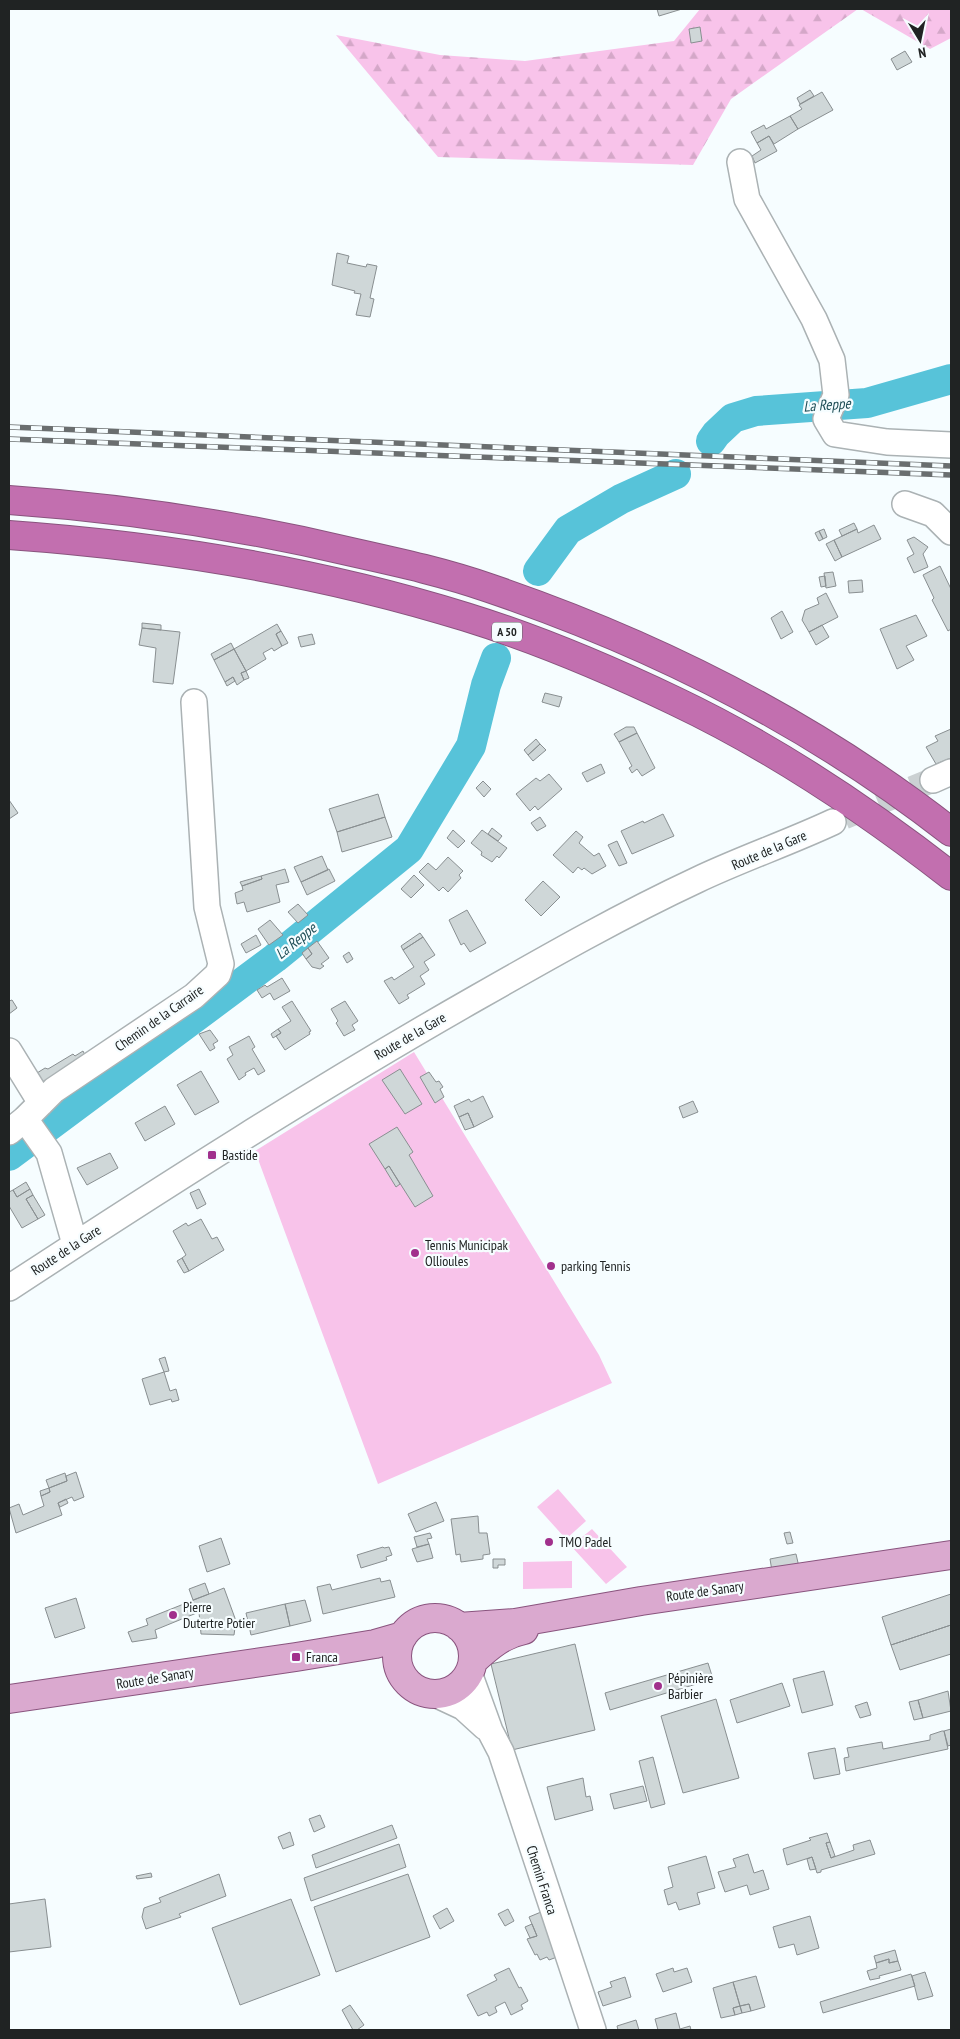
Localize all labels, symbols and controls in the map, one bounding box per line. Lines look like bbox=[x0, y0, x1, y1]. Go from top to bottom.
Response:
north arrow bbox=[895, 15, 945, 65]
text: N bbox=[917, 43, 928, 62]
water label: La Reppe bbox=[803, 393, 852, 416]
road number: A 50 bbox=[492, 622, 522, 642]
street label: Route de la Gare bbox=[729, 826, 809, 874]
water label: La Reppe bbox=[271, 918, 321, 963]
street label: Chemin de la Carraire bbox=[111, 981, 207, 1055]
street label: Route de la Gare bbox=[371, 1008, 449, 1064]
place label: Bastide bbox=[222, 1146, 258, 1164]
marker: Bastide bbox=[206, 1149, 218, 1161]
street label: Route de la Gare bbox=[28, 1221, 104, 1279]
place label: Tennis Municipak Ollioules bbox=[425, 1236, 509, 1270]
marker: Tennis Municipak Ollioules bbox=[409, 1247, 421, 1259]
place label: parking Tennis bbox=[561, 1257, 631, 1275]
marker: parking Tennis bbox=[545, 1260, 557, 1272]
place label: TMO Padel bbox=[559, 1533, 612, 1551]
marker: TMO Padel bbox=[543, 1536, 555, 1548]
street label: Route de Sanary bbox=[665, 1577, 746, 1605]
place label: Pierre Dutertre Potier bbox=[183, 1598, 255, 1632]
marker: Pierre Dutertre Potier bbox=[167, 1609, 179, 1621]
place label: Franca bbox=[306, 1648, 338, 1666]
marker: Franca bbox=[290, 1651, 302, 1663]
street label: Route de Sanary bbox=[115, 1663, 196, 1693]
place label: Pépinière Barbier bbox=[668, 1669, 714, 1703]
marker: Pépinière Barbier bbox=[652, 1680, 664, 1692]
street label: Chemin Franca bbox=[522, 1843, 562, 1917]

